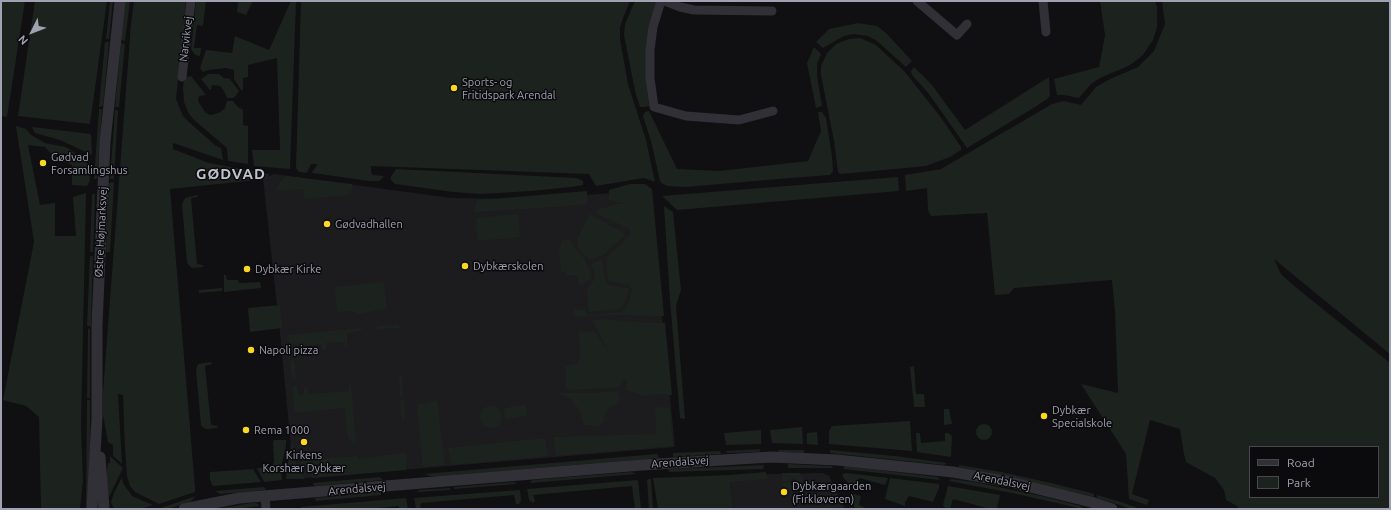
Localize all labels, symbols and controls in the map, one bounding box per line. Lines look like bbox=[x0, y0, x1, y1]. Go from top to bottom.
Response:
north arrow bbox=[12, 12, 52, 52]
street label: Narvikvej bbox=[177, 16, 195, 62]
text: N bbox=[16, 33, 30, 47]
place label: Sports- og Fritidspark Arendal bbox=[462, 75, 556, 101]
marker: Sports- og Fritidspark Arendal bbox=[449, 83, 459, 93]
place label: Gødvad Forsamlingshus bbox=[51, 150, 128, 176]
marker: Gødvad Forsamlingshus bbox=[38, 158, 48, 168]
district label: GØDVAD bbox=[196, 165, 266, 183]
street label: Østre Højmarksvej bbox=[92, 186, 110, 278]
place label: Gødvadhallen bbox=[335, 217, 403, 231]
marker: Gødvadhallen bbox=[322, 219, 332, 229]
place label: Dybkærskolen bbox=[473, 259, 543, 273]
marker: Dybkærskolen bbox=[460, 261, 470, 271]
place label: Dybkær Kirke bbox=[255, 262, 321, 276]
marker: Dybkær Kirke bbox=[242, 264, 252, 274]
place label: Napoli pizza bbox=[259, 343, 318, 357]
marker: Napoli pizza bbox=[246, 345, 256, 355]
place label: Dybkær Specialskole bbox=[1052, 403, 1112, 429]
marker: Dybkær Specialskole bbox=[1039, 411, 1049, 421]
place label: Rema 1000 bbox=[254, 423, 309, 437]
marker: Rema 1000 bbox=[241, 425, 251, 435]
marker: Kirkens Korshær Dybkær bbox=[299, 437, 309, 447]
legend bbox=[1249, 446, 1379, 498]
place label: Kirkens Korshær Dybkær bbox=[263, 448, 345, 474]
street label: Arendalsvej bbox=[651, 453, 709, 471]
text: Road bbox=[1287, 456, 1315, 469]
street label: Arendalsvej bbox=[973, 469, 1031, 493]
text: Park bbox=[1287, 476, 1311, 489]
place label: Dybkærgaarden (Firkløveren) bbox=[792, 479, 871, 505]
street label: Arendalsvej bbox=[328, 480, 386, 498]
marker: Dybkærgaarden (Firkløveren) bbox=[779, 487, 789, 497]

